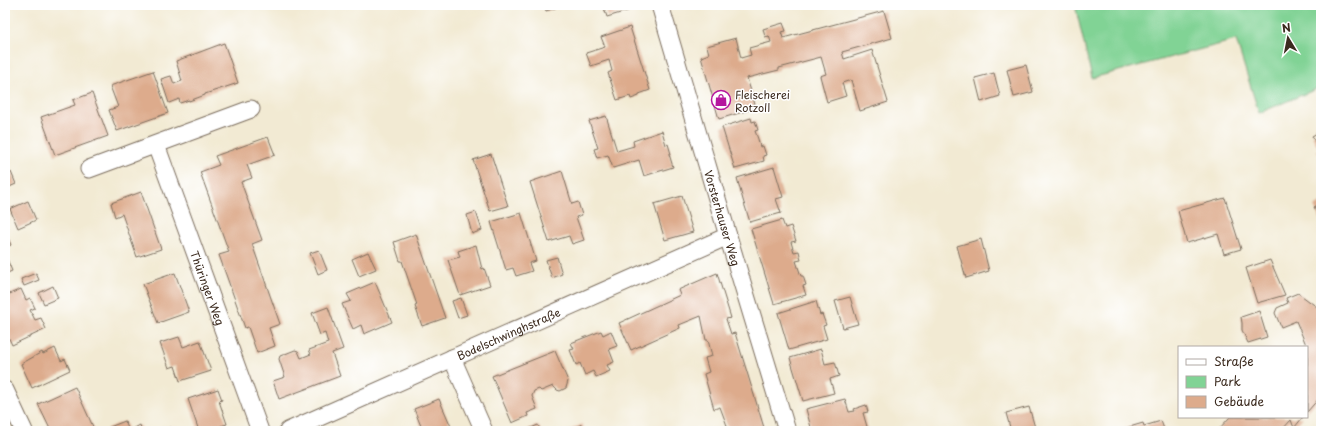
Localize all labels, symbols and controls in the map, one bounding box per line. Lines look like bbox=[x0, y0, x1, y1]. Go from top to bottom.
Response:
north arrow bbox=[1268, 18, 1308, 58]
text: N bbox=[1280, 18, 1292, 37]
place label: Fleischerei Rotzoll bbox=[735, 86, 790, 116]
shop icon: Fleischerei Rotzoll bbox=[710, 89, 732, 111]
street label: Vorsterhauser Weg bbox=[701, 168, 745, 268]
street label: Thüringer Weg bbox=[187, 248, 229, 328]
street label: Bodelschwinghstraße bbox=[454, 303, 563, 364]
legend bbox=[1178, 346, 1308, 418]
text: Straße bbox=[1214, 352, 1254, 370]
text: Park bbox=[1214, 372, 1241, 390]
text: Gebäude bbox=[1214, 392, 1264, 410]

